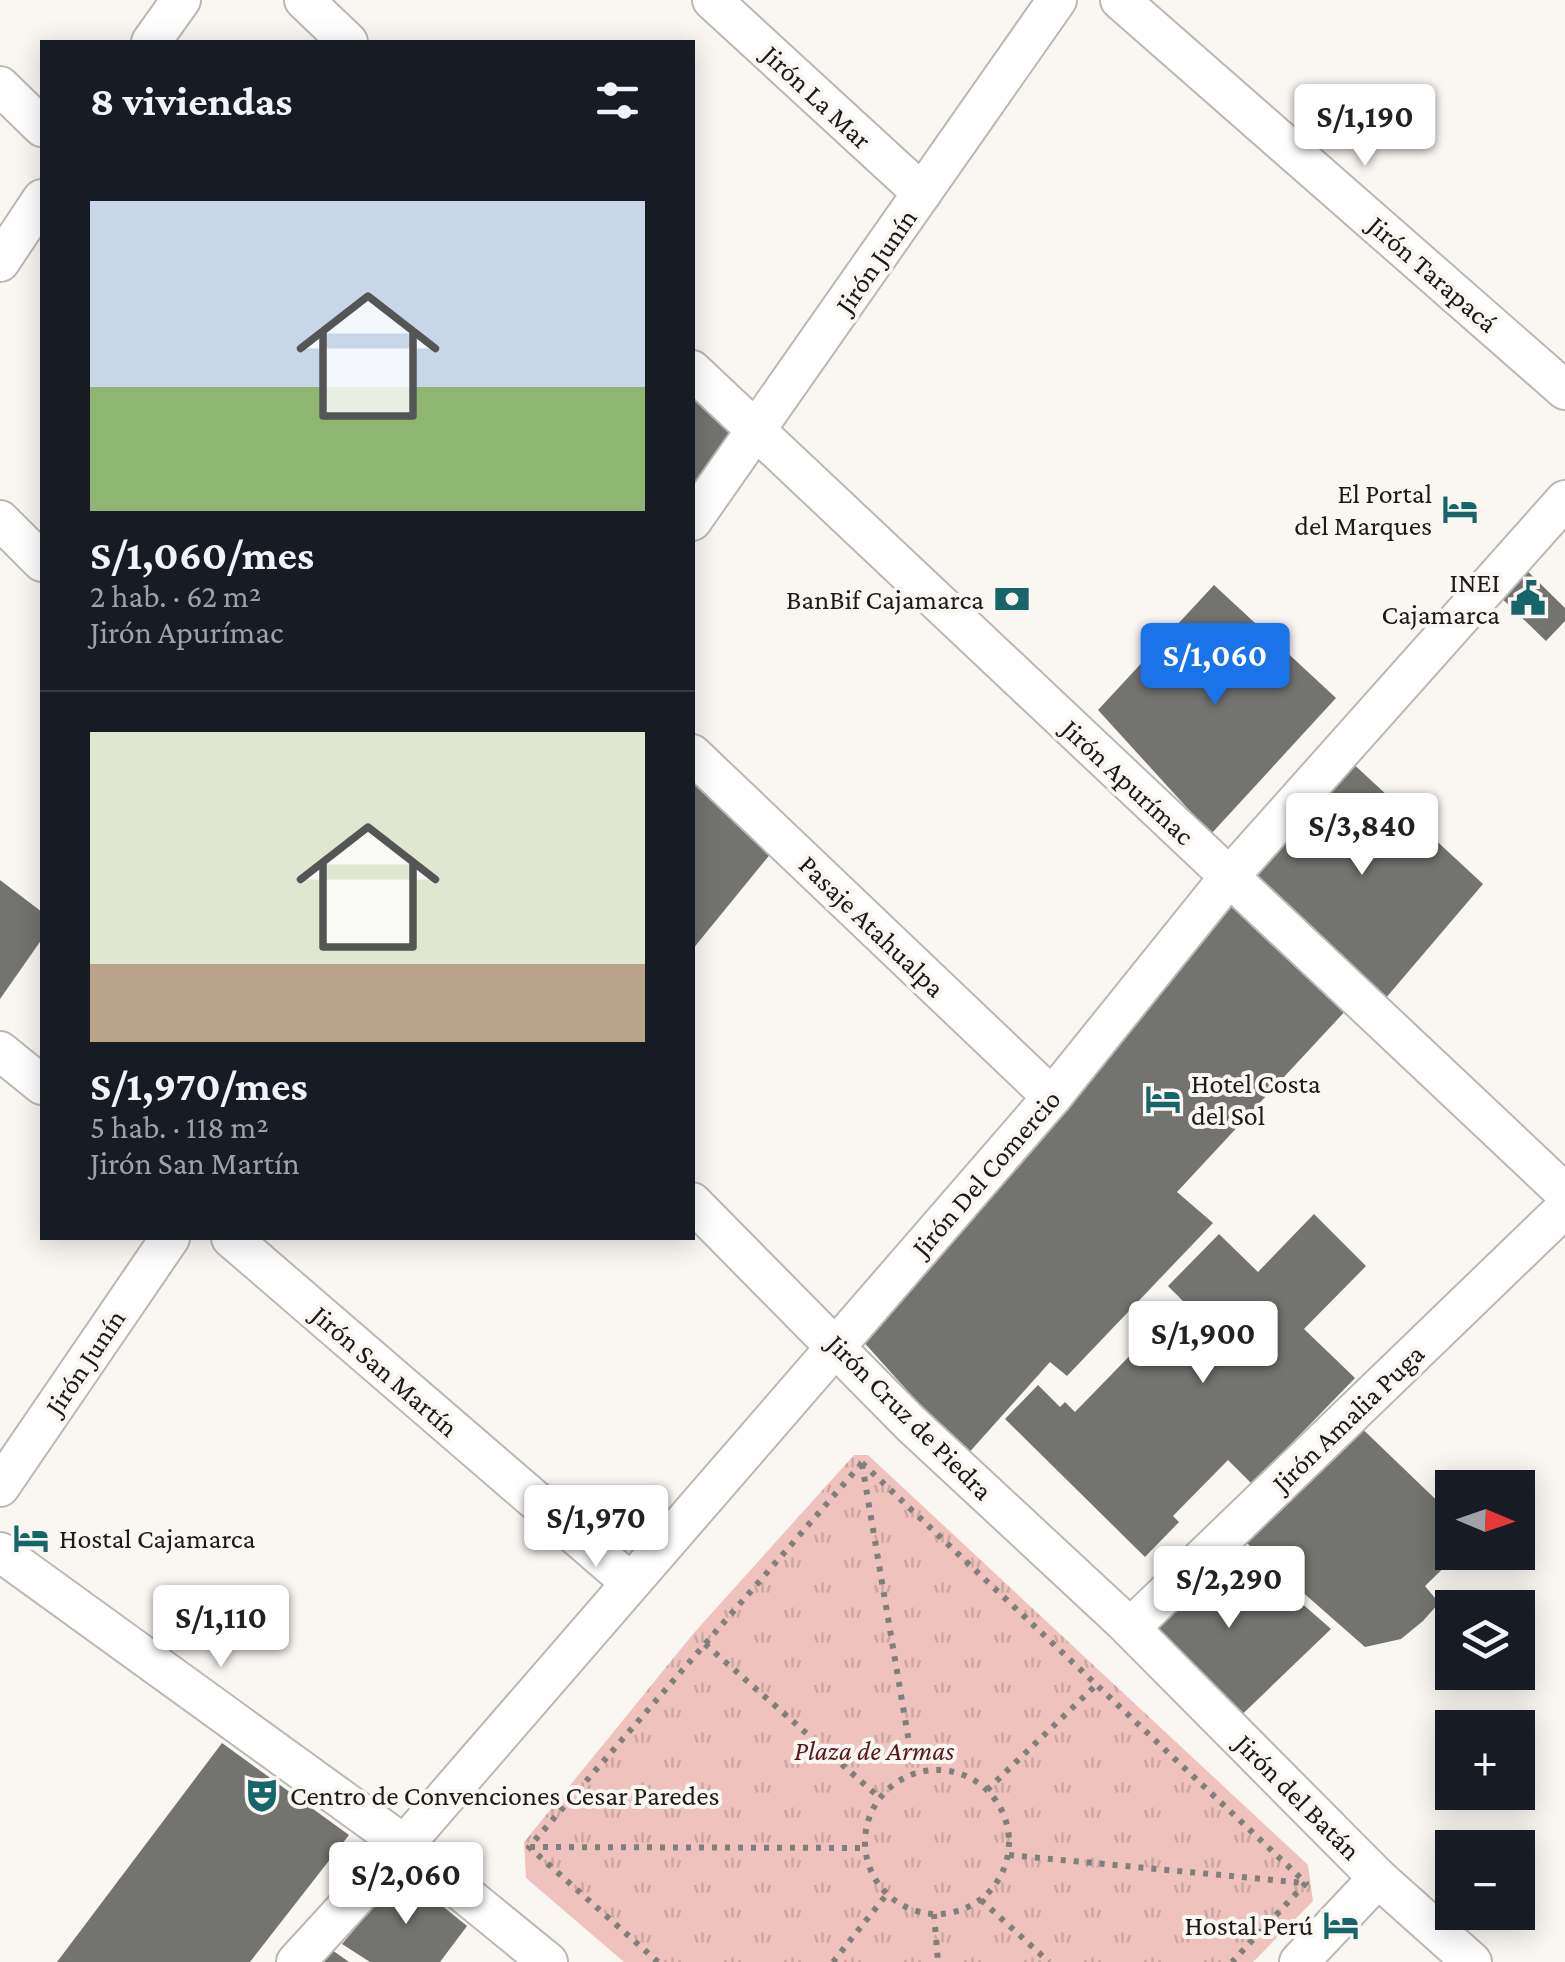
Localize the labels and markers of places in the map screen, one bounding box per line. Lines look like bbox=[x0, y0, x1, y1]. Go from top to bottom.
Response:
pin: S/1,190 bbox=[1273, 84, 1457, 169]
place label: El Portal del Marques bbox=[1294, 478, 1432, 541]
hotel icon: El Portal del Marques bbox=[1441, 490, 1479, 528]
place label: INEI Cajamarca bbox=[1382, 567, 1500, 630]
public building icon: INEI Cajamarca bbox=[1509, 579, 1547, 617]
bank icon: BanBif Cajamarca bbox=[993, 580, 1031, 618]
place label: BanBif Cajamarca bbox=[786, 584, 984, 615]
pin: S/1,060 bbox=[1123, 623, 1307, 708]
pin: S/3,840 bbox=[1270, 793, 1454, 878]
place label: Hotel Costa del Sol bbox=[1191, 1068, 1321, 1131]
hotel icon: Hotel Costa del Sol bbox=[1144, 1080, 1182, 1118]
pin: S/1,900 bbox=[1111, 1301, 1295, 1386]
pin: S/1,970 bbox=[504, 1485, 688, 1570]
hotel icon: Hostal Cajamarca bbox=[12, 1519, 50, 1557]
place label: Hostal Cajamarca bbox=[59, 1523, 255, 1554]
pin: S/2,290 bbox=[1137, 1546, 1321, 1631]
pin: S/1,110 bbox=[129, 1585, 313, 1670]
theatre icon: Centro de Convenciones Cesar Paredes bbox=[243, 1776, 281, 1814]
place label: Centro de Convenciones Cesar Paredes bbox=[290, 1780, 720, 1811]
pin: S/2,060 bbox=[314, 1842, 498, 1927]
hotel icon: Hostal Perú bbox=[1322, 1906, 1360, 1944]
place label: Hostal Perú bbox=[1184, 1910, 1313, 1941]

